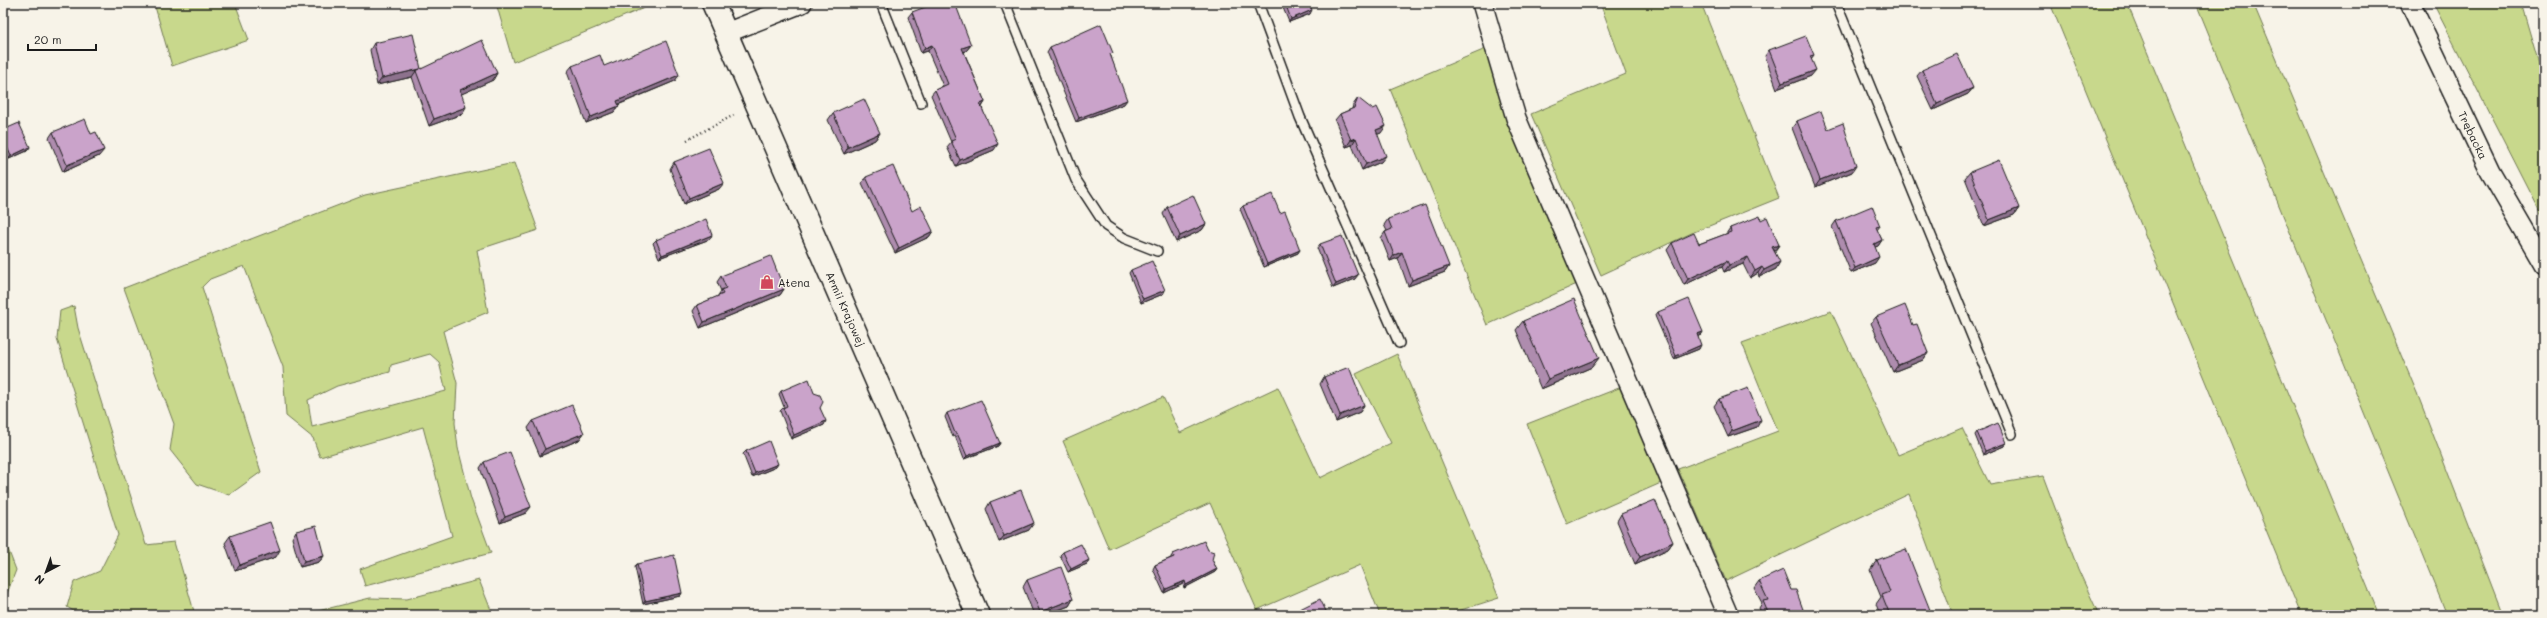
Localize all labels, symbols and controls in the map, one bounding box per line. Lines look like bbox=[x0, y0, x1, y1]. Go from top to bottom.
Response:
scale bar bbox=[28, 26, 96, 52]
text: 20 m bbox=[34, 31, 62, 47]
street label: Trębacka bbox=[2455, 109, 2491, 162]
street label: Armii Krajowej bbox=[823, 269, 869, 349]
shop icon: Atena bbox=[759, 274, 775, 290]
place label: Atena bbox=[778, 275, 810, 290]
north arrow bbox=[26, 552, 66, 592]
text: N bbox=[31, 572, 47, 588]

